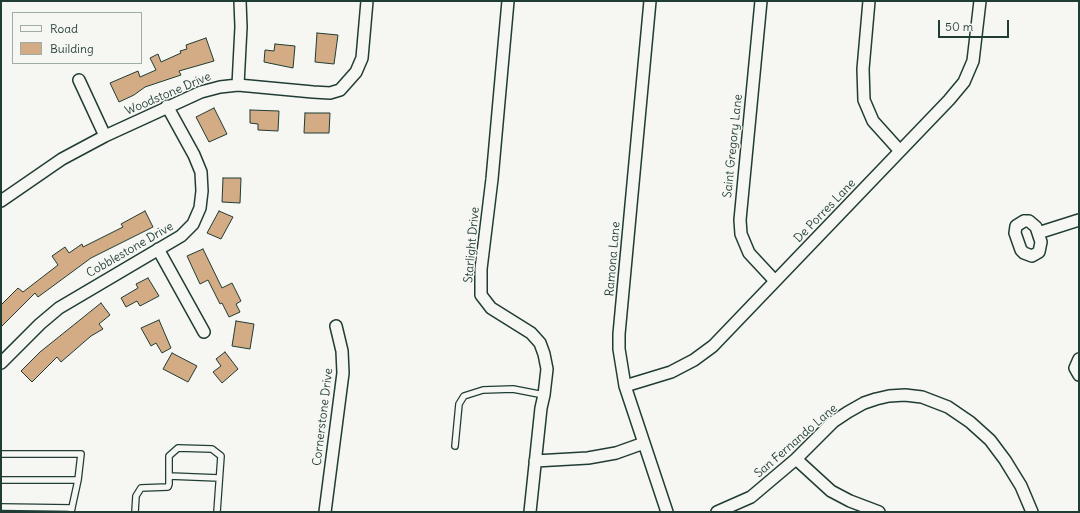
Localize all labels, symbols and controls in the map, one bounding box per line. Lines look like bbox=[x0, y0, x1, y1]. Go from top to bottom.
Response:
legend bbox=[12, 12, 142, 64]
scale bar bbox=[940, 12, 1011, 38]
text: 50 m bbox=[945, 19, 973, 34]
text: Road bbox=[50, 21, 78, 36]
text: Building bbox=[50, 41, 94, 56]
street label: Woodstone Drive bbox=[123, 69, 213, 119]
street label: Saint Gregory Lane bbox=[720, 93, 746, 199]
street label: De Porres Lane bbox=[791, 176, 859, 246]
street label: Starlight Drive bbox=[461, 206, 483, 284]
street label: Cobblestone Drive bbox=[84, 219, 176, 281]
street label: Ramona Lane bbox=[603, 221, 623, 297]
street label: Cornerstone Drive bbox=[310, 367, 336, 467]
street label: San Fernando Lane bbox=[752, 401, 840, 481]

